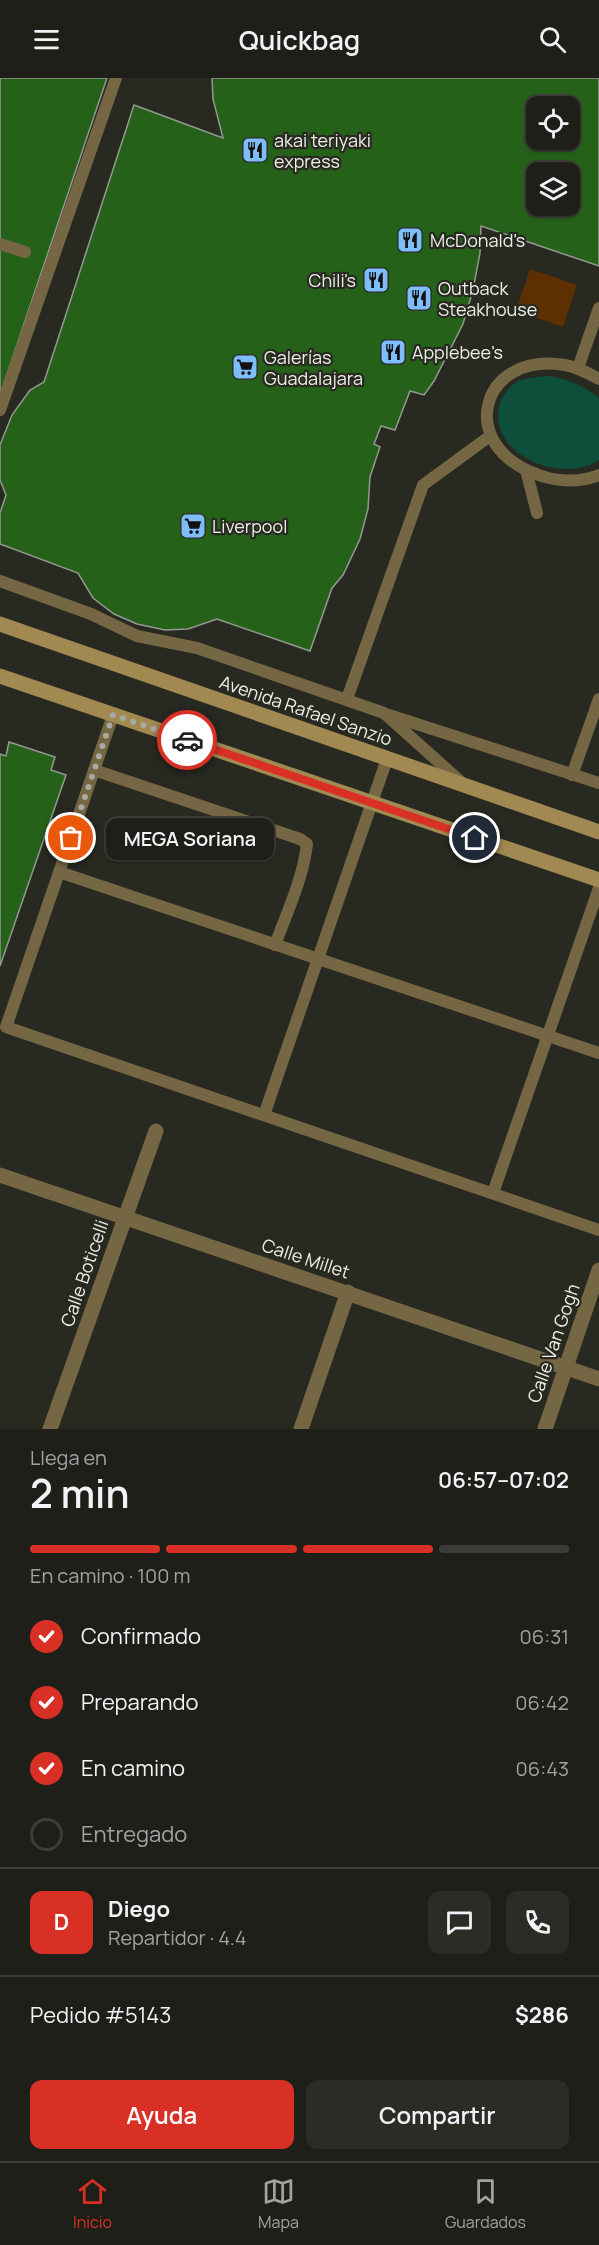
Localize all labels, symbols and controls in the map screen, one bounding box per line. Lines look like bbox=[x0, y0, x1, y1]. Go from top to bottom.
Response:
text: Quickbag bbox=[239, 21, 360, 58]
icon: menu bbox=[30, 23, 63, 56]
icon: search bbox=[536, 23, 569, 56]
map controls bbox=[526, 96, 580, 216]
button: locate bbox=[526, 96, 580, 150]
place label: akai teriyaki express bbox=[274, 128, 371, 173]
restaurant icon: akai teriyaki express bbox=[240, 135, 270, 165]
button: layers bbox=[526, 162, 580, 216]
restaurant icon: McDonald's bbox=[395, 225, 425, 255]
place label: McDonald's bbox=[430, 228, 525, 252]
restaurant icon: Chili's bbox=[361, 265, 391, 295]
place label: Chili's bbox=[309, 268, 356, 292]
place label: Outback Steakhouse bbox=[438, 276, 537, 321]
restaurant icon: Outback Steakhouse bbox=[404, 283, 434, 313]
restaurant icon: Applebee's bbox=[378, 337, 408, 367]
place label: Applebee's bbox=[412, 340, 503, 364]
place label: Galerías Guadalajara bbox=[264, 345, 363, 390]
supermarket icon: Galerías Guadalajara bbox=[230, 352, 260, 382]
supermarket icon: Liverpool bbox=[178, 511, 208, 541]
place label: Liverpool bbox=[212, 514, 287, 538]
street label: Avenida Rafael Sanzio bbox=[217, 669, 395, 751]
courier bbox=[157, 710, 217, 770]
icon: car bbox=[171, 724, 204, 757]
pin bbox=[45, 812, 96, 863]
pin bbox=[449, 812, 500, 863]
callout: MEGA Soriana bbox=[107, 817, 275, 859]
icon: bag bbox=[54, 821, 87, 854]
icon: home bbox=[458, 821, 491, 854]
text: MEGA Soriana bbox=[124, 825, 256, 852]
street label: Calle Boticelli bbox=[55, 1216, 113, 1330]
street label: Calle Millet bbox=[259, 1233, 353, 1283]
street label: Calle Van Gogh bbox=[521, 1280, 585, 1406]
text: Llega en bbox=[30, 1444, 107, 1471]
text: 06:57–07:02 bbox=[438, 1465, 569, 1495]
text: 2 min bbox=[30, 1466, 129, 1520]
text: En camino · 100 m bbox=[30, 1562, 190, 1589]
icon: check bbox=[30, 1620, 63, 1653]
text: Confirmado bbox=[81, 1621, 201, 1651]
text: 06:31 bbox=[520, 1623, 569, 1650]
icon: check bbox=[30, 1686, 63, 1719]
text: Preparando bbox=[81, 1687, 199, 1717]
text: 06:42 bbox=[515, 1689, 569, 1716]
icon: check bbox=[30, 1752, 63, 1785]
text: En camino bbox=[81, 1753, 185, 1783]
text: 06:43 bbox=[516, 1755, 569, 1782]
text: Entregado bbox=[81, 1819, 187, 1849]
button: chat bbox=[428, 1891, 491, 1954]
button: phone bbox=[506, 1891, 569, 1954]
text: Diego bbox=[108, 1894, 170, 1924]
text: D bbox=[54, 1907, 69, 1937]
text: Repartidor · 4.4 bbox=[108, 1924, 247, 1951]
text: Pedido #5143 bbox=[30, 2000, 171, 2030]
text: $286 bbox=[515, 2000, 569, 2030]
button: Ayuda bbox=[30, 2080, 294, 2149]
button: Compartir bbox=[306, 2080, 569, 2149]
tab: Inicio bbox=[73, 2175, 112, 2233]
tab: Mapa bbox=[258, 2175, 299, 2233]
tab: Guardados bbox=[445, 2175, 526, 2233]

